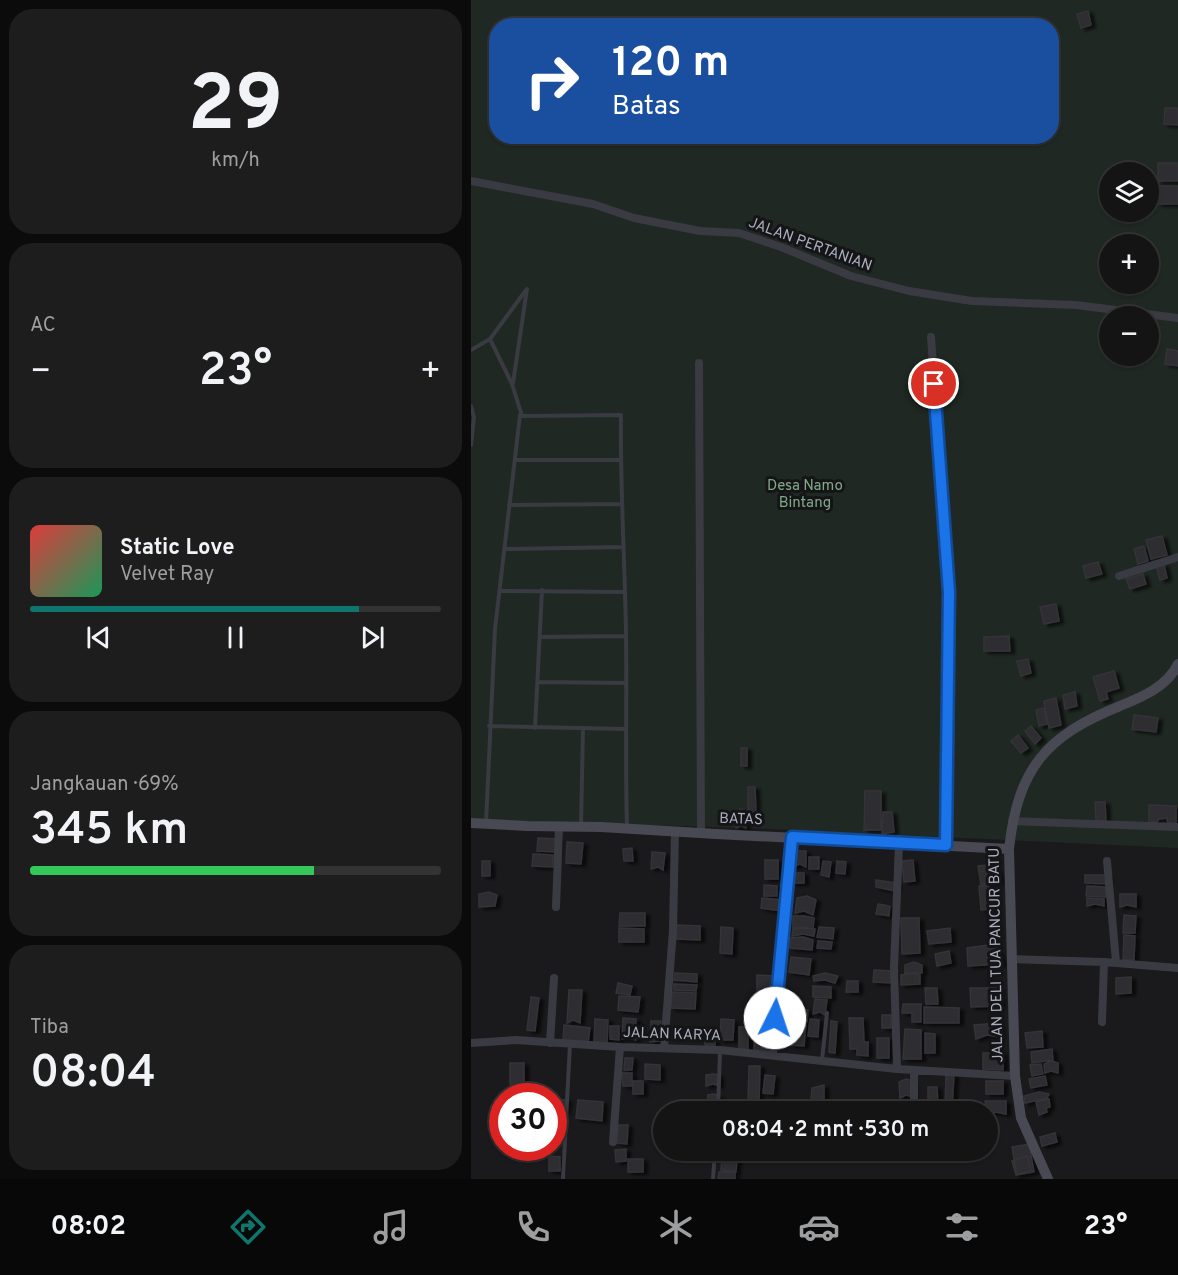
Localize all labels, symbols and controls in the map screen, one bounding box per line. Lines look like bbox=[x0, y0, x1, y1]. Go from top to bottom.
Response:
text: 120 m bbox=[612, 38, 729, 91]
icon: right bbox=[513, 42, 591, 120]
text: 29 bbox=[188, 59, 283, 158]
text: Batas bbox=[612, 90, 681, 124]
text: km/h bbox=[211, 148, 260, 174]
map controls bbox=[1099, 162, 1159, 366]
button: layers bbox=[1099, 162, 1159, 222]
street label: JALAN PERTANIAN bbox=[746, 214, 874, 276]
button: + bbox=[1099, 234, 1159, 294]
button: − bbox=[1099, 306, 1159, 366]
text: AC bbox=[30, 313, 56, 339]
text: 23° bbox=[199, 344, 272, 401]
text: − bbox=[30, 352, 51, 394]
text: + bbox=[420, 352, 441, 394]
pin bbox=[908, 358, 959, 409]
icon: arrive bbox=[917, 367, 950, 400]
park label: Desa Namo Bintang bbox=[767, 477, 843, 513]
text: Static Love bbox=[120, 535, 234, 562]
text: Velvet Ray bbox=[120, 562, 214, 588]
icon: previous bbox=[82, 621, 115, 654]
icon: pause bbox=[219, 621, 252, 654]
icon: next bbox=[356, 621, 389, 654]
text: Jangkauan · 69% bbox=[30, 772, 179, 798]
text: 345 km bbox=[30, 803, 188, 860]
street label: BATAS bbox=[719, 810, 763, 830]
street label: JALAN DELI TUA PANCUR BATU bbox=[986, 847, 1008, 1063]
position arrow bbox=[743, 986, 807, 1050]
text: Tiba bbox=[30, 1015, 69, 1041]
street label: JALAN KARYA bbox=[623, 1024, 721, 1046]
text: 08:04 bbox=[30, 1046, 156, 1103]
speed limit sign: 30 bbox=[489, 1083, 567, 1161]
text: 08:04 · 2 mnt · 530 m bbox=[722, 1117, 929, 1144]
icon: directions bbox=[227, 1206, 269, 1248]
icon: music bbox=[370, 1206, 412, 1248]
icon: phone bbox=[512, 1206, 554, 1248]
icon: climate bbox=[655, 1206, 697, 1248]
icon: car bbox=[798, 1206, 840, 1248]
icon: filters bbox=[941, 1206, 983, 1248]
text: 08:02 bbox=[50, 1210, 126, 1244]
text: 23° bbox=[1084, 1210, 1128, 1244]

